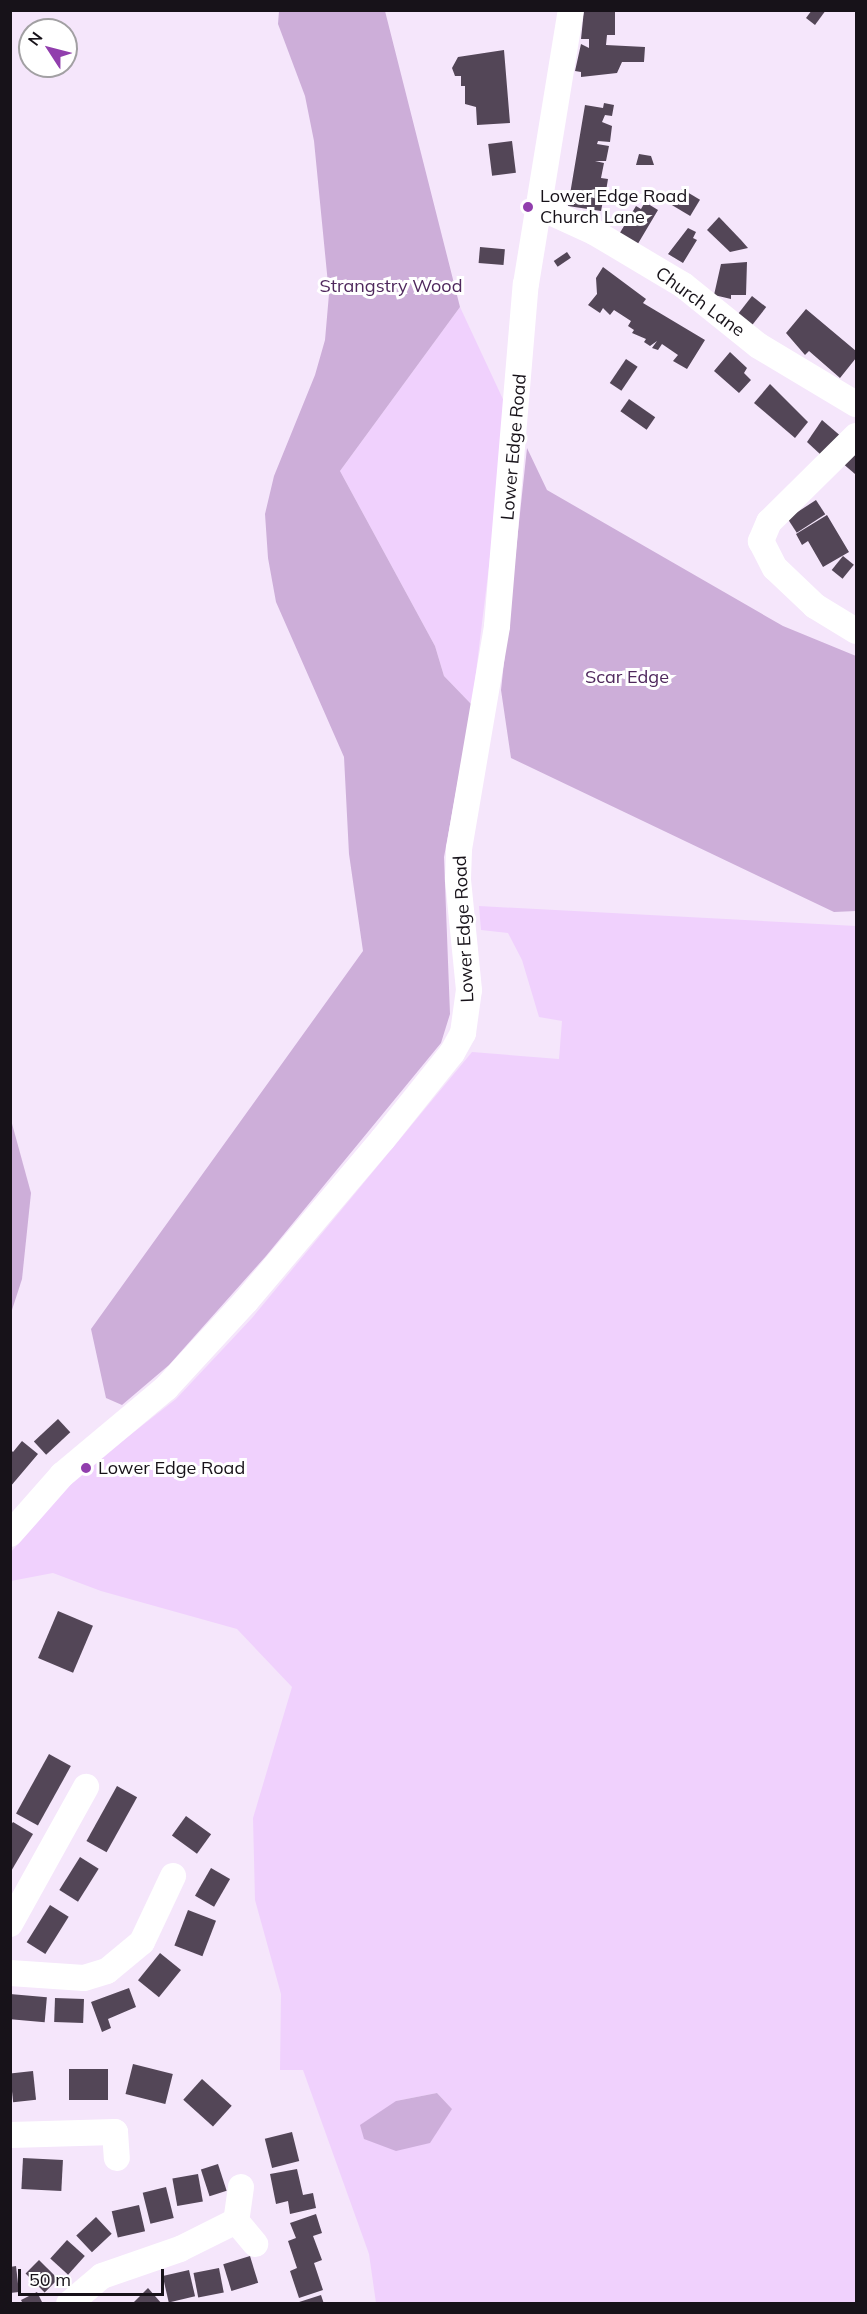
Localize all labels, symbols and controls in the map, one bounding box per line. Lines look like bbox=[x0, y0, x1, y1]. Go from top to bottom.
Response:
north arrow bbox=[18, 18, 78, 78]
text: N bbox=[23, 28, 47, 49]
place label: Lower Edge Road Church Lane bbox=[540, 186, 687, 228]
marker: Lower Edge Road Church Lane bbox=[521, 200, 535, 214]
street label: Church Lane bbox=[651, 262, 749, 342]
park label: Strangstry Wood bbox=[320, 275, 462, 297]
street label: Lower Edge Road bbox=[497, 373, 531, 521]
park label: Scar Edge bbox=[585, 666, 669, 688]
street label: Lower Edge Road bbox=[449, 855, 479, 1003]
place label: Lower Edge Road bbox=[98, 1457, 245, 1479]
marker: Lower Edge Road bbox=[79, 1461, 93, 1475]
scale bar bbox=[21, 2257, 166, 2295]
text: 50 m bbox=[29, 2268, 71, 2291]

